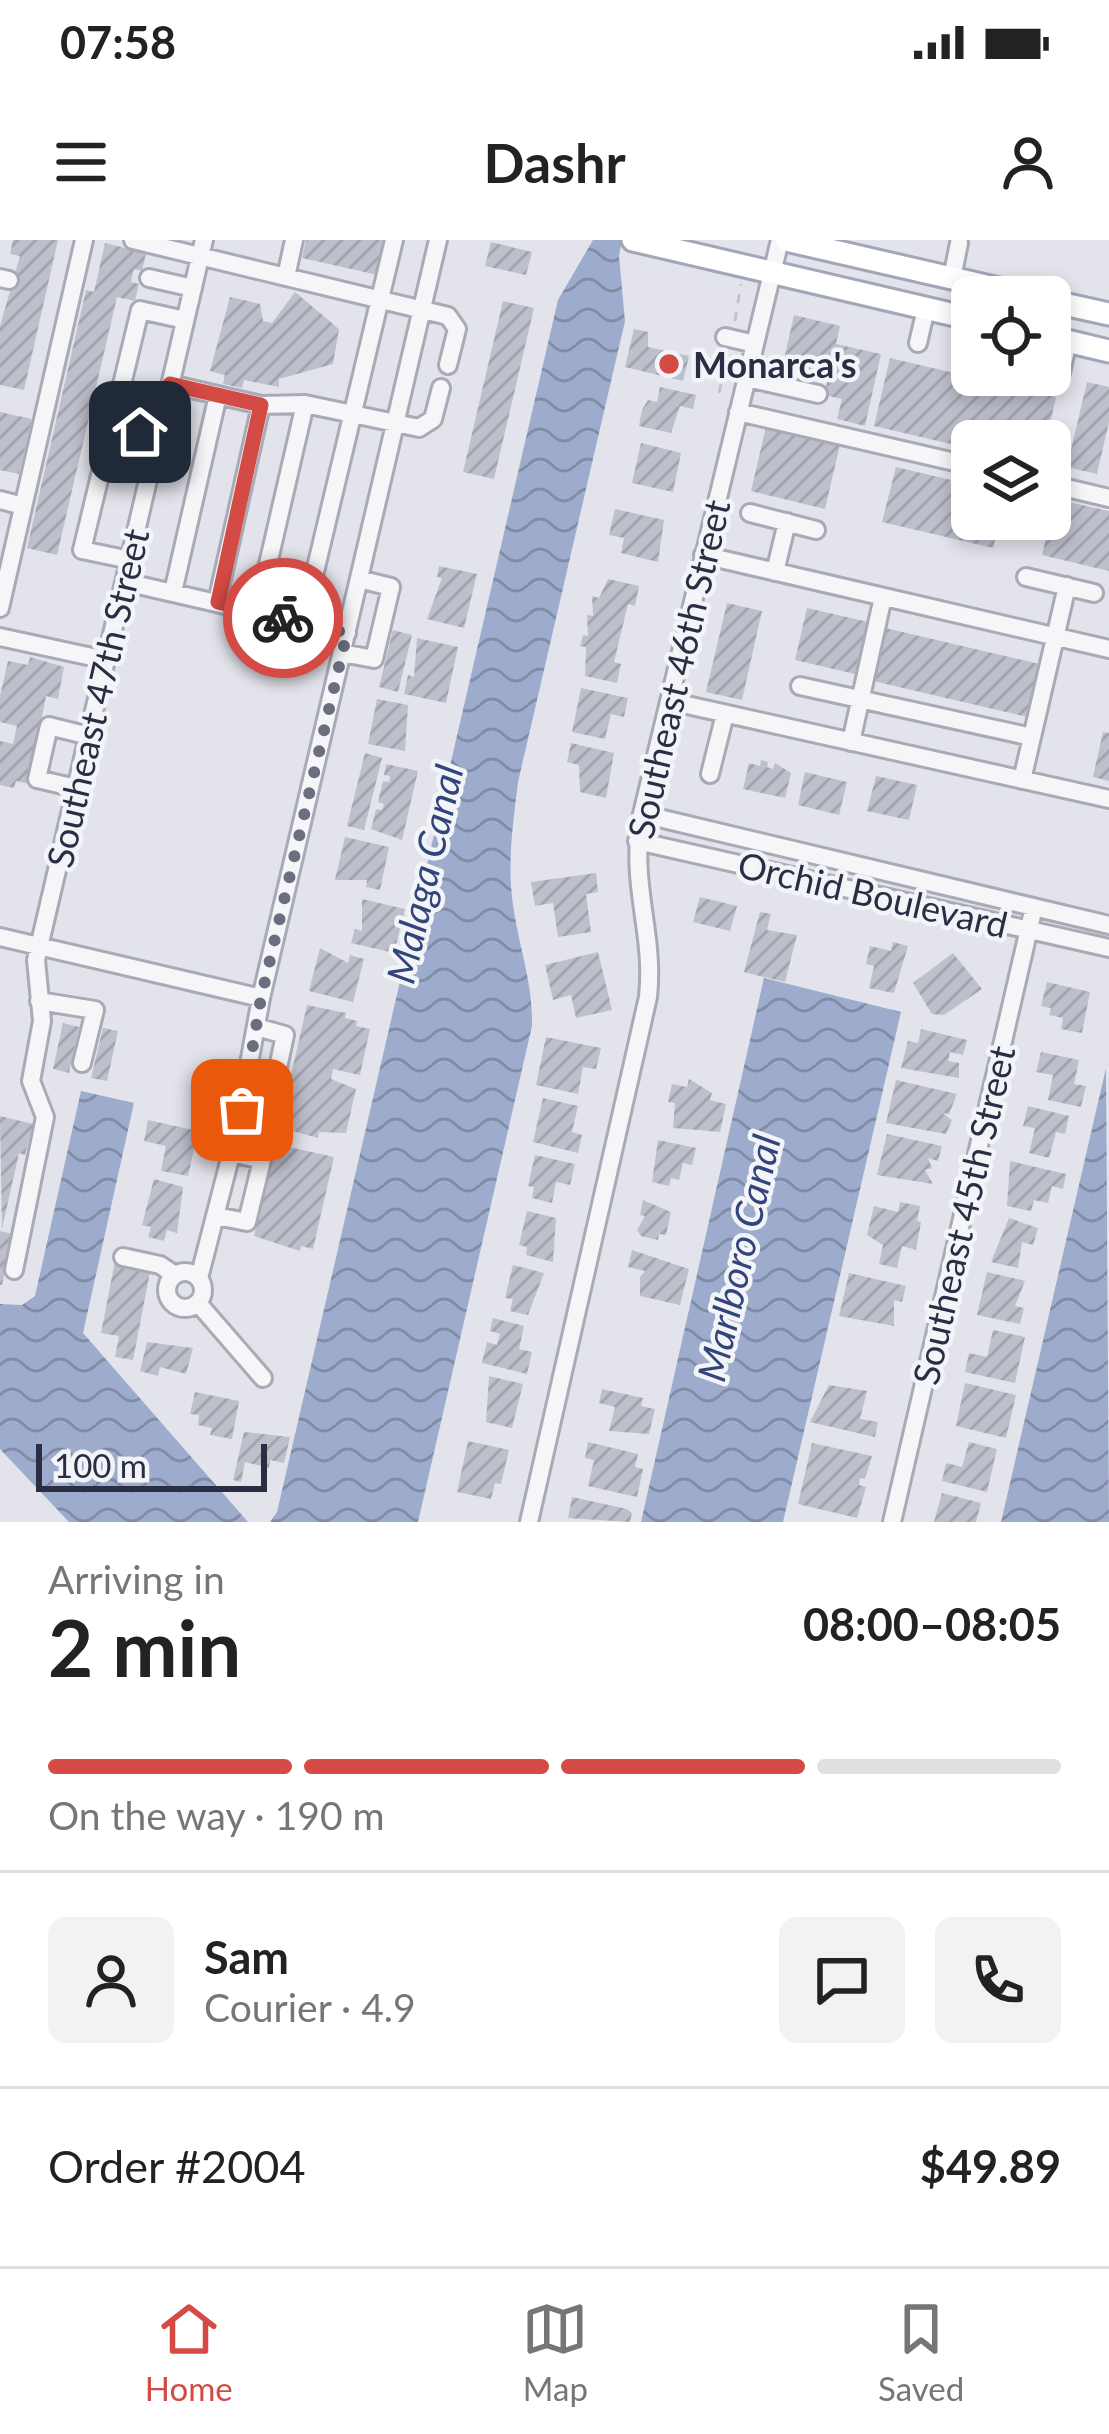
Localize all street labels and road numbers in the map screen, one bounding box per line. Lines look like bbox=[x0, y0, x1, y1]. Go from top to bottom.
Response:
street label: Southeast 46th Street bbox=[618, 495, 738, 843]
street label: Southeast 47th Street bbox=[37, 524, 157, 872]
street label: Orchid Boulevard bbox=[734, 842, 1012, 946]
street label: Southeast 45th Street bbox=[903, 1041, 1023, 1389]

